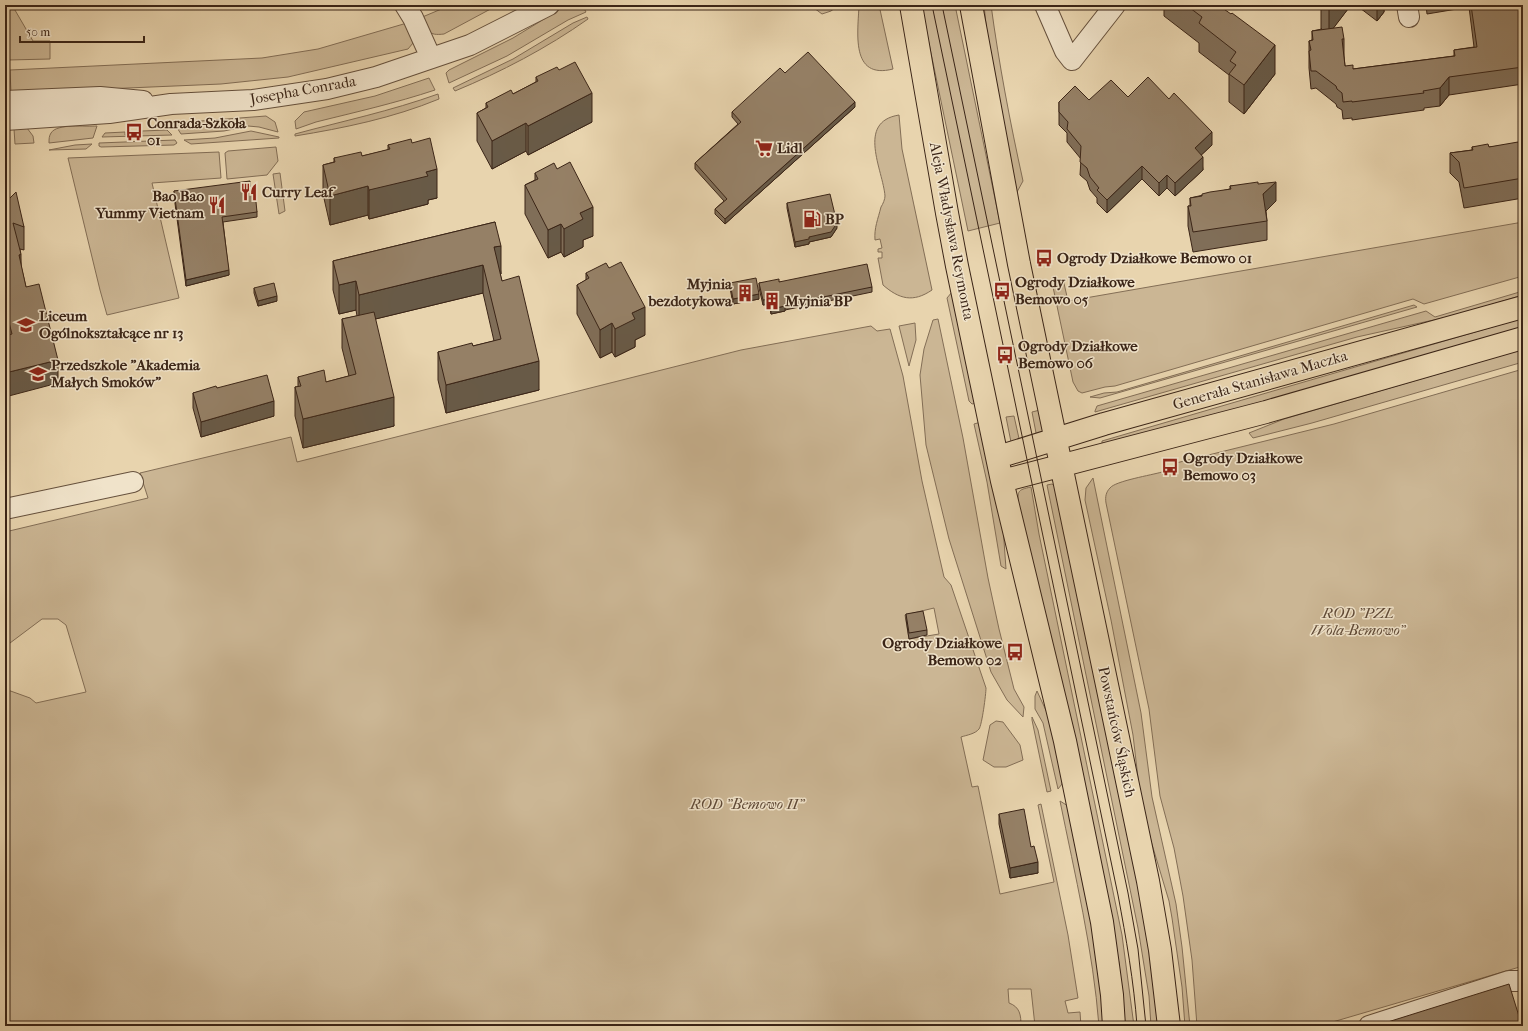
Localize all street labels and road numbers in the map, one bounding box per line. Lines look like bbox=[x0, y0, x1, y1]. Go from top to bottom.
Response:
street label: Josepha Conrada bbox=[248, 72, 358, 108]
street label: Aleja Władysława Reymonta bbox=[926, 140, 978, 323]
street label: Generała Stanisława Maczka bbox=[1171, 346, 1350, 414]
street label: Powstańców Śląskich bbox=[1094, 665, 1140, 800]

